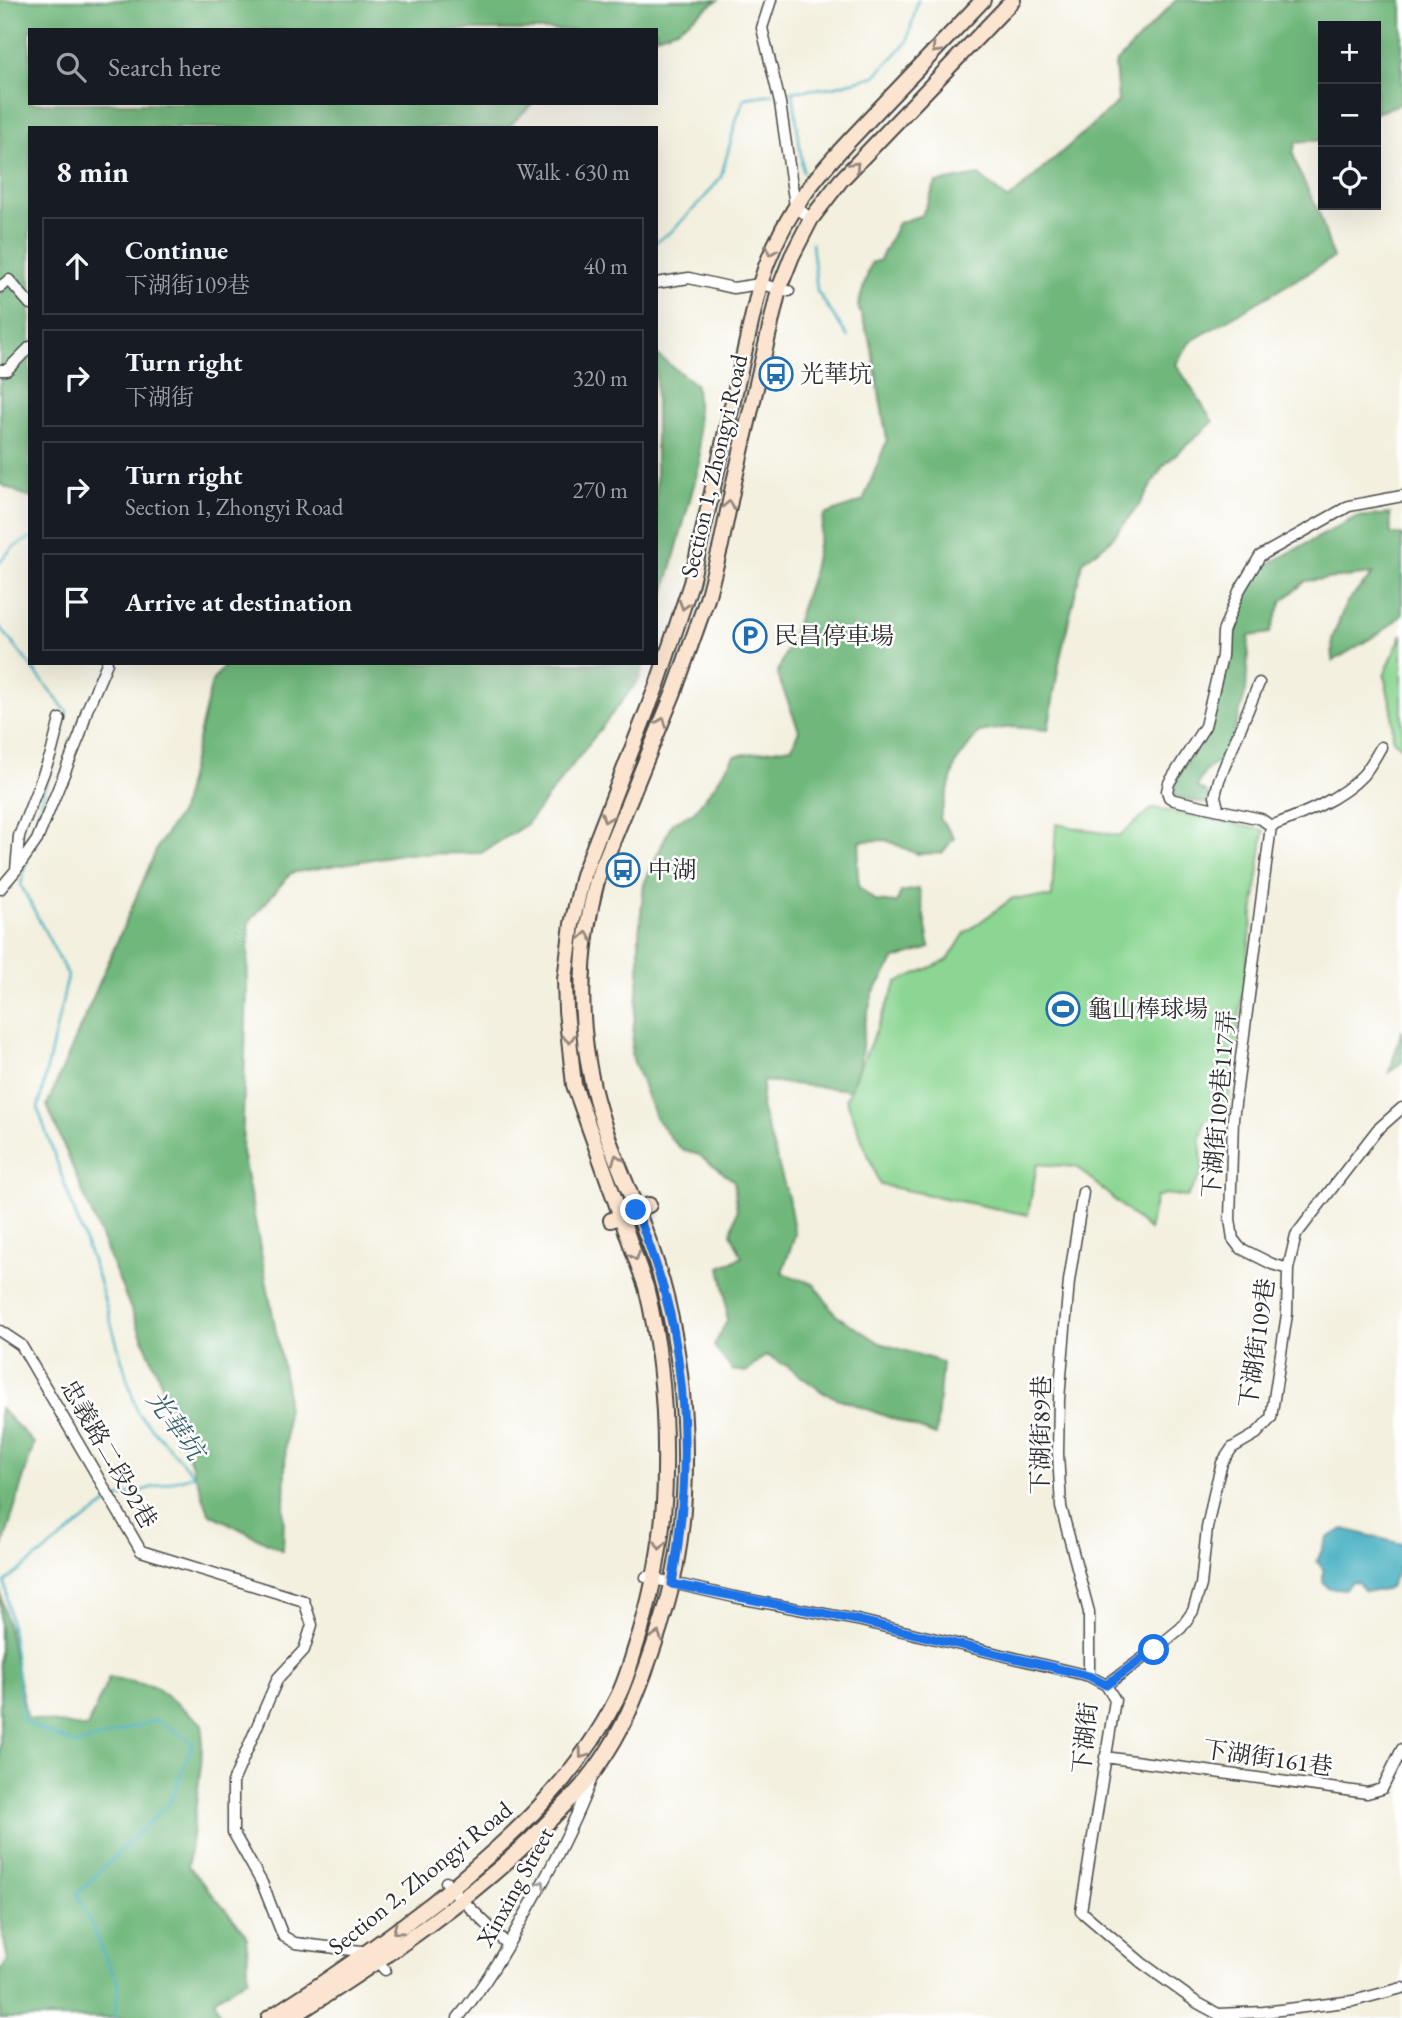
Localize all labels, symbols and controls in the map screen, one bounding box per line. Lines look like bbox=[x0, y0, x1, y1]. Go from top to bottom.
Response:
map controls bbox=[1318, 21, 1381, 210]
button: + bbox=[1318, 21, 1381, 84]
search box bbox=[28, 28, 658, 105]
one-way arrow bbox=[932, 41, 945, 54]
icon: search bbox=[52, 48, 90, 86]
text: Search here bbox=[108, 50, 221, 84]
button: − bbox=[1318, 84, 1381, 147]
button: locate bbox=[1318, 147, 1381, 210]
text: 8 min bbox=[56, 152, 129, 191]
text: Walk · 630 m bbox=[516, 157, 630, 187]
one-way arrow bbox=[846, 161, 859, 174]
text: Continue bbox=[125, 233, 228, 267]
one-way arrow bbox=[766, 245, 780, 257]
icon: ahead bbox=[58, 247, 96, 285]
text: 40 m bbox=[583, 251, 628, 281]
text: 下湖街109巷 bbox=[125, 270, 250, 300]
text: Turn right bbox=[125, 345, 243, 379]
street label: Section 1, Zhongyi Road bbox=[673, 351, 754, 580]
bus stop icon: 光華坑 bbox=[757, 355, 795, 393]
place label: 光華坑 bbox=[800, 358, 872, 389]
icon: right bbox=[58, 359, 96, 397]
text: 320 m bbox=[572, 363, 628, 393]
text: 下湖街 bbox=[125, 382, 194, 412]
text: Turn right bbox=[125, 458, 243, 492]
icon: right bbox=[58, 471, 96, 509]
text: 270 m bbox=[572, 475, 628, 505]
text: Section 1, Zhongyi Road bbox=[125, 492, 343, 522]
one-way arrow bbox=[721, 499, 736, 511]
icon: arrive bbox=[58, 583, 96, 621]
text: Arrive at destination bbox=[125, 585, 352, 619]
one-way arrow bbox=[678, 598, 693, 610]
parking icon: 民昌停車場 bbox=[731, 617, 769, 655]
place label: 民昌停車場 bbox=[774, 620, 894, 651]
one-way arrow bbox=[653, 717, 667, 729]
one-way arrow bbox=[600, 811, 614, 823]
bus stop icon: 中湖 bbox=[604, 851, 642, 889]
place label: 中湖 bbox=[648, 854, 696, 885]
one-way arrow bbox=[578, 930, 593, 942]
sports icon: 龜山棒球場 bbox=[1044, 990, 1082, 1028]
place label: 龜山棒球場 bbox=[1088, 993, 1208, 1024]
street label: 下湖街109巷117弄 bbox=[1195, 1008, 1242, 1200]
one-way arrow bbox=[561, 1033, 576, 1045]
one-way arrow bbox=[611, 1153, 625, 1165]
route end bbox=[620, 1194, 651, 1225]
one-way arrow bbox=[627, 1249, 641, 1261]
street label: 下湖街109巷 bbox=[1232, 1276, 1281, 1410]
street label: 忠義路二段92巷 bbox=[54, 1374, 165, 1534]
street label: 下湖街89巷 bbox=[1024, 1375, 1057, 1495]
water label: 光華坑 bbox=[139, 1383, 215, 1470]
one-way arrow bbox=[653, 1539, 668, 1550]
one-way arrow bbox=[649, 1630, 663, 1643]
route start bbox=[1138, 1634, 1169, 1665]
street label: 下湖街 bbox=[1065, 1701, 1104, 1775]
street label: 下湖街161巷 bbox=[1201, 1733, 1335, 1782]
one-way arrow bbox=[578, 1746, 591, 1759]
street label: Section 2, Zhongyi Road bbox=[321, 1793, 519, 1961]
street label: Xinxing Street bbox=[468, 1821, 560, 1953]
one-way arrow bbox=[533, 1880, 546, 1893]
one-way arrow bbox=[393, 1921, 405, 1934]

